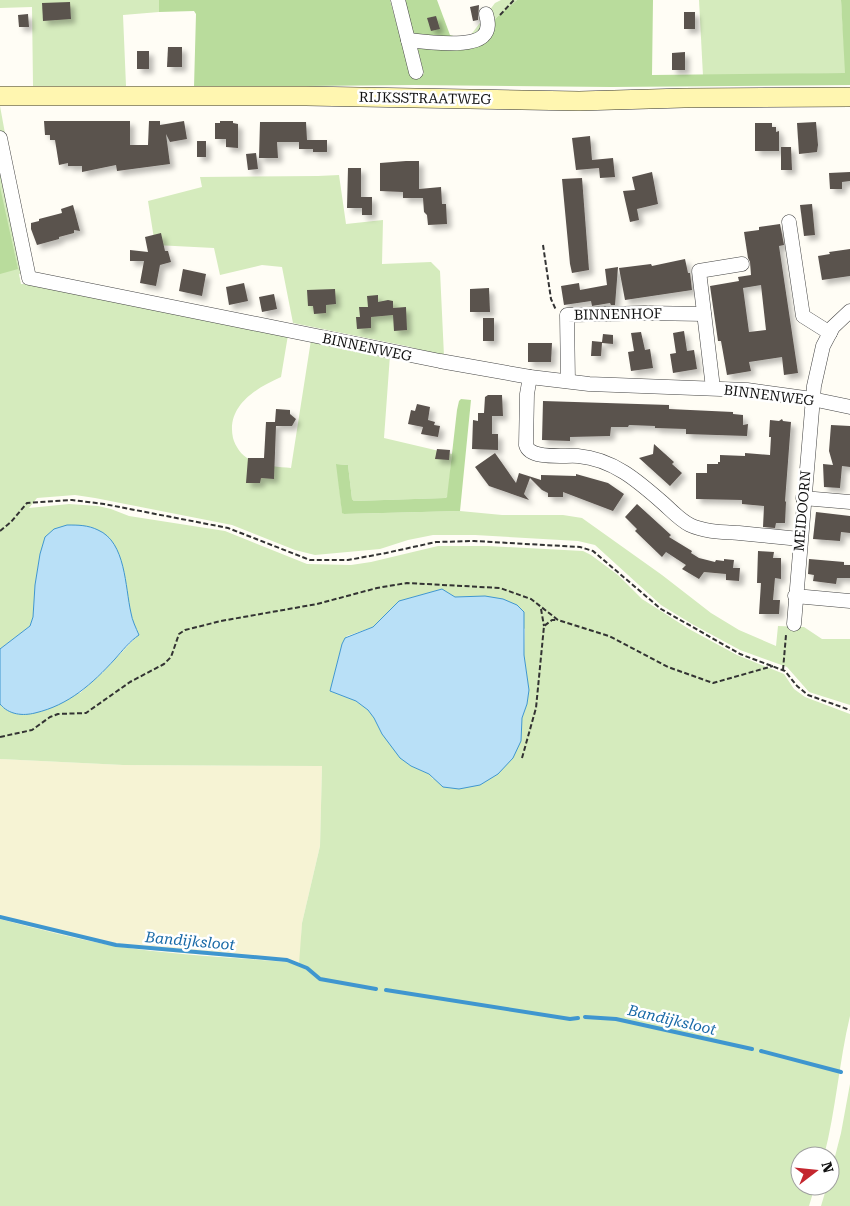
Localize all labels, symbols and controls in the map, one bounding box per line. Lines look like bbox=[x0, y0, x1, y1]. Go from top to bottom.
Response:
street label: RIJKSSTRAATWEG bbox=[359, 89, 491, 107]
street label: BINNENHOF bbox=[574, 305, 662, 323]
street label: BINNENWEG bbox=[321, 330, 413, 364]
street label: BINNENWEG bbox=[723, 382, 815, 409]
street label: MEIDOORN bbox=[790, 470, 814, 552]
water label: Bandijksloot bbox=[143, 928, 236, 954]
water label: Bandijksloot bbox=[625, 1001, 718, 1039]
north arrow bbox=[790, 1146, 840, 1196]
text: N bbox=[818, 1160, 837, 1175]

